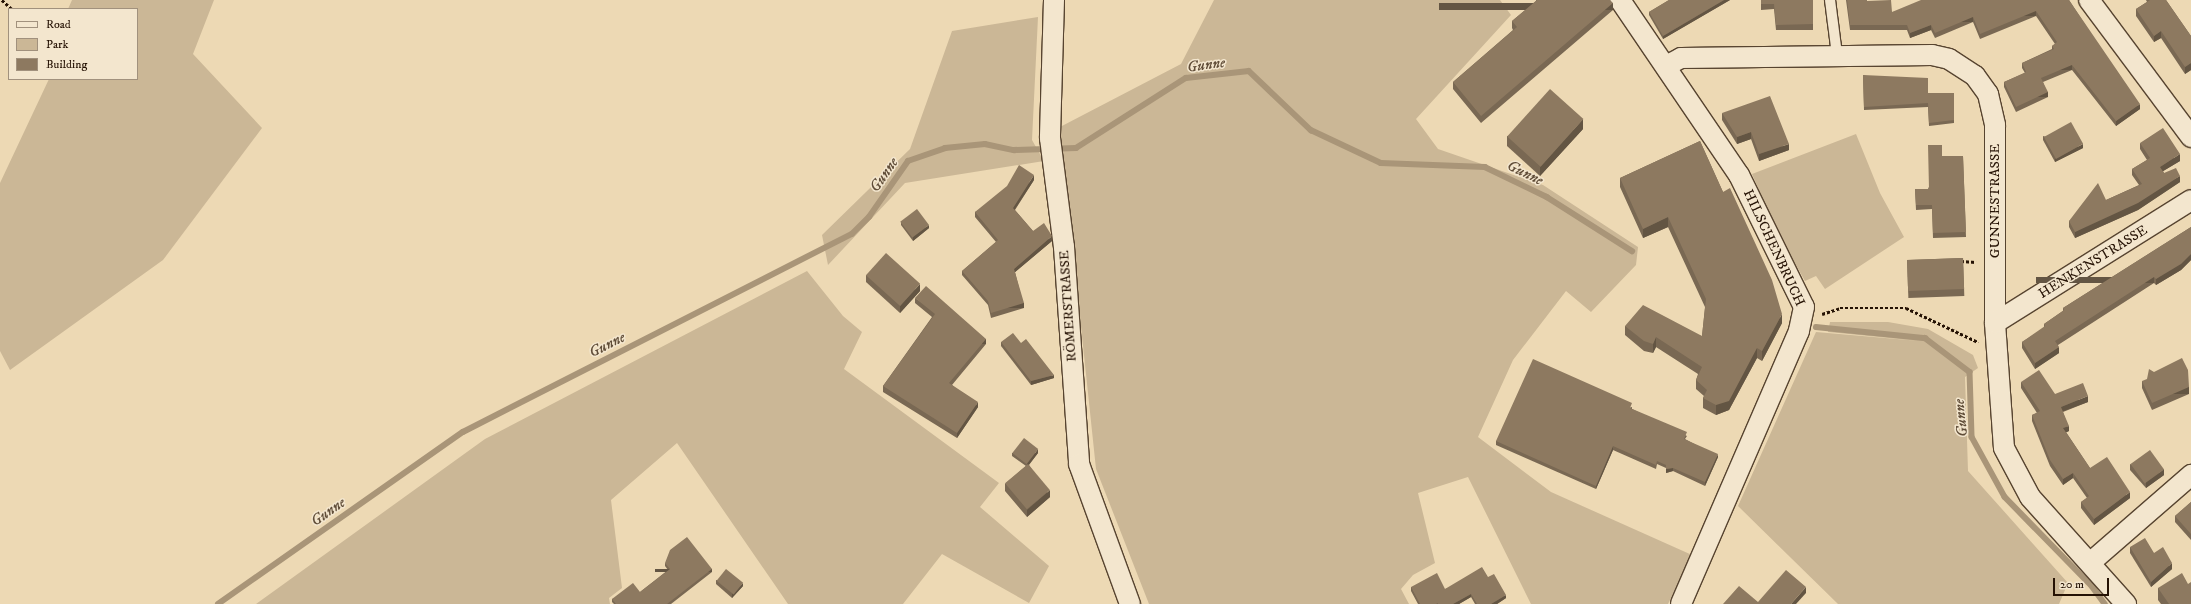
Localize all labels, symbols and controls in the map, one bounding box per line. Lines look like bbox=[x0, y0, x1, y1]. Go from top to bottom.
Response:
legend bbox=[8, 8, 138, 80]
text: Road bbox=[46, 17, 71, 32]
text: Park bbox=[46, 37, 68, 52]
water label: Gunne bbox=[1186, 53, 1226, 77]
text: Building bbox=[46, 57, 87, 72]
street label: GUNNESTRASSE bbox=[1987, 144, 2003, 258]
water label: Gunne bbox=[866, 154, 902, 196]
water label: Gunne bbox=[1504, 157, 1546, 189]
street label: HILSCHENBRUCH bbox=[1740, 187, 1808, 309]
street label: HENKENSTRASSE bbox=[2036, 222, 2150, 302]
street label: RÖMERSTRASSE bbox=[1056, 250, 1080, 362]
water label: Gunne bbox=[586, 328, 628, 362]
water label: Gunne bbox=[1950, 398, 1972, 438]
water label: Gunne bbox=[307, 494, 349, 530]
scale bar bbox=[2055, 570, 2111, 596]
text: 20 m bbox=[2060, 577, 2084, 592]

